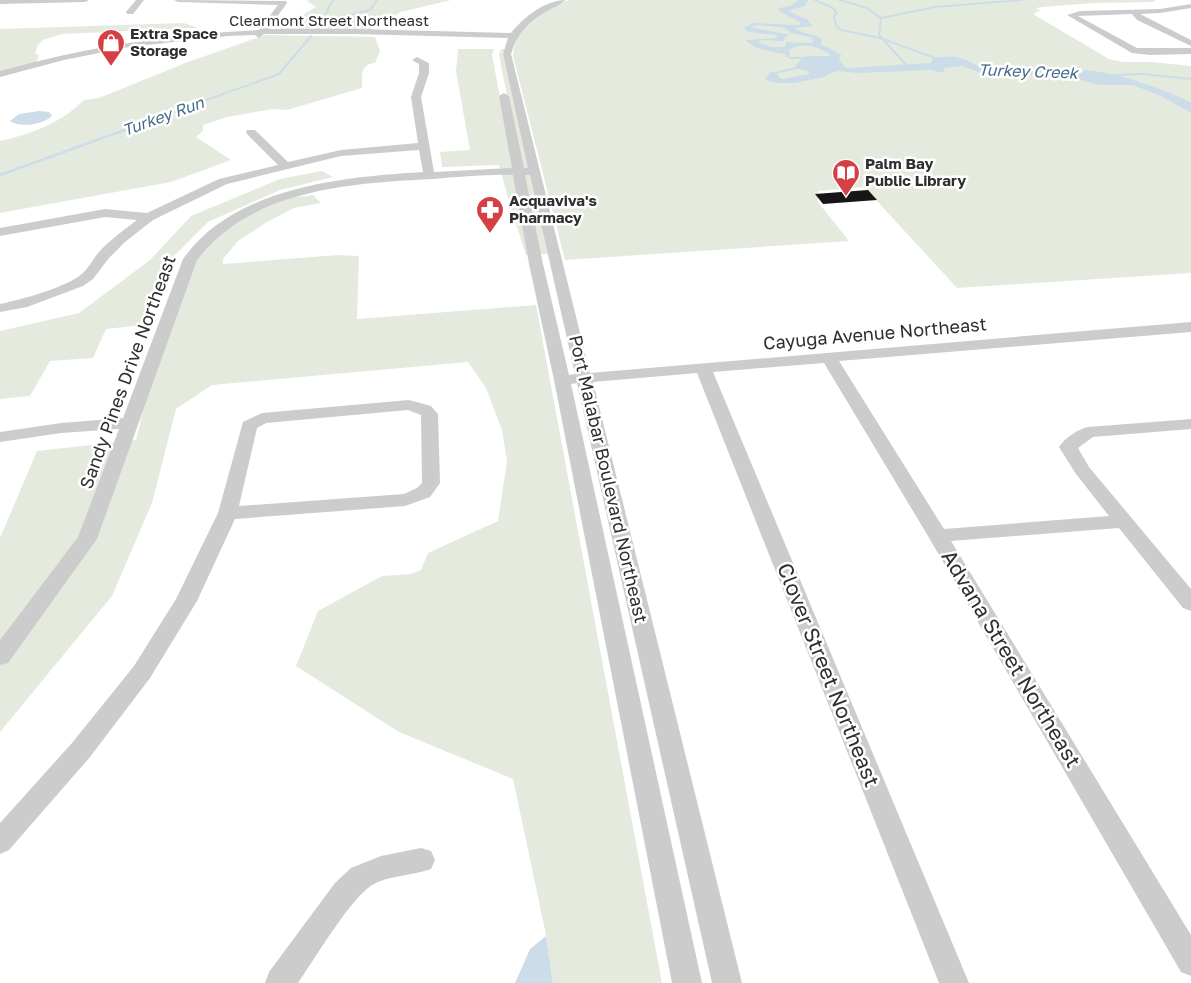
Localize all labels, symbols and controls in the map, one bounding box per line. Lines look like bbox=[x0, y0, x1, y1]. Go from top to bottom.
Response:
street label: Clearmont Street Northeast bbox=[229, 11, 429, 29]
place label: Extra Space Storage bbox=[130, 24, 218, 59]
shop icon: Extra Space Storage bbox=[96, 28, 126, 67]
water label: Turkey Creek bbox=[978, 59, 1080, 83]
water label: Turkey Run bbox=[120, 92, 208, 140]
place label: Palm Bay Public Library bbox=[865, 154, 966, 189]
library icon: Palm Bay Public Library bbox=[831, 158, 861, 197]
place label: Acquaviva's Pharmacy bbox=[509, 191, 597, 226]
pharmacy icon: Acquaviva's Pharmacy bbox=[475, 195, 505, 234]
street label: Sandy Pines Drive Northeast bbox=[74, 252, 180, 492]
street label: Cayuga Avenue Northeast bbox=[762, 312, 988, 354]
street label: Port Malabar Boulevard Northeast bbox=[565, 333, 653, 625]
street label: Advana Street Northeast bbox=[937, 545, 1087, 772]
street label: Clover Street Northeast bbox=[772, 559, 886, 790]

